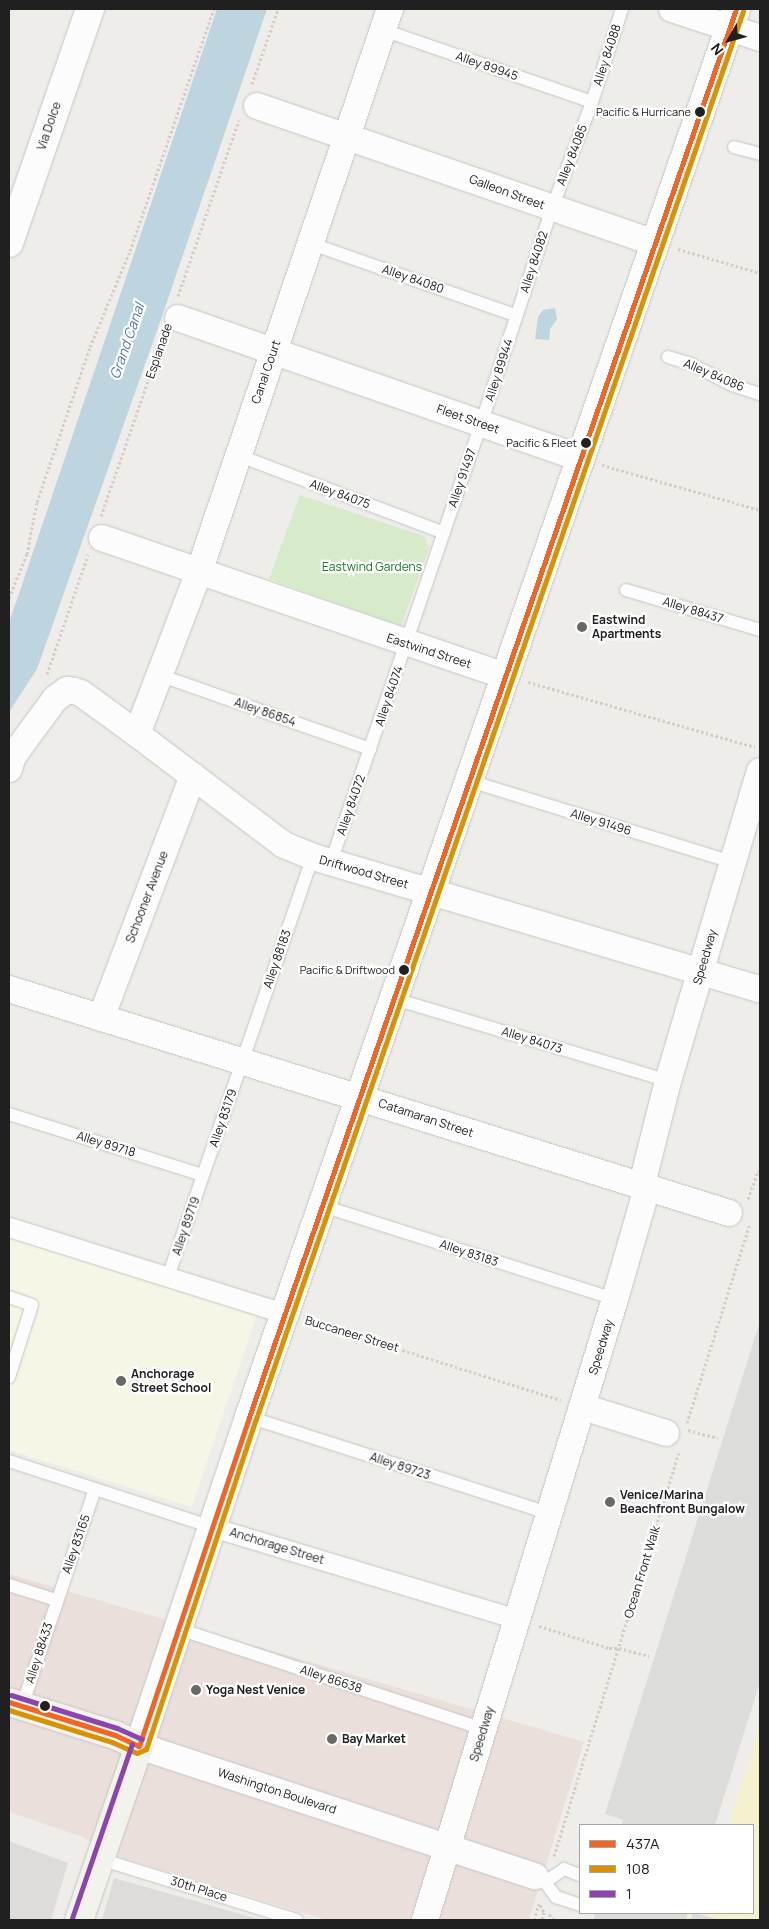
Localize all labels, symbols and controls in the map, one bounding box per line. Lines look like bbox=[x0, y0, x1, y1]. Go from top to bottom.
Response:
north arrow bbox=[704, 15, 754, 65]
street label: Alley 84088 bbox=[590, 22, 624, 88]
text: N bbox=[706, 40, 727, 59]
street label: Alley 89945 bbox=[454, 49, 520, 83]
street label: Via Dolce bbox=[34, 100, 64, 152]
place label: Pacific & Hurricane bbox=[596, 105, 691, 119]
marker: Pacific & Hurricane bbox=[695, 107, 705, 117]
street label: Alley 84085 bbox=[554, 123, 590, 187]
street label: Galleon Street bbox=[467, 172, 547, 212]
street label: Alley 84082 bbox=[517, 229, 551, 295]
street label: Alley 84080 bbox=[380, 262, 446, 296]
water label: Grand Canal bbox=[106, 301, 148, 381]
street label: Esplanade bbox=[143, 321, 175, 381]
street label: Alley 89944 bbox=[482, 337, 516, 403]
street label: Canal Court bbox=[248, 338, 284, 406]
street label: Alley 84086 bbox=[681, 356, 747, 394]
street label: Fleet Street bbox=[435, 402, 501, 436]
place label: Pacific & Fleet bbox=[506, 436, 577, 450]
marker: Pacific & Fleet bbox=[581, 438, 591, 448]
street label: Alley 91497 bbox=[445, 447, 479, 509]
street label: Alley 84075 bbox=[308, 476, 372, 512]
park label: Eastwind Gardens bbox=[322, 560, 422, 574]
street label: Alley 88437 bbox=[661, 594, 725, 626]
place label: Eastwind Apartments bbox=[592, 613, 661, 641]
marker: Eastwind Apartments bbox=[576, 621, 588, 633]
street label: Eastwind Street bbox=[385, 630, 473, 672]
street label: Alley 84074 bbox=[372, 664, 406, 728]
street label: Alley 86854 bbox=[232, 695, 298, 729]
street label: Alley 84072 bbox=[334, 773, 368, 837]
street label: Alley 91496 bbox=[569, 806, 633, 838]
street label: Schooner Avenue bbox=[123, 849, 171, 945]
street label: Driftwood Street bbox=[318, 852, 410, 892]
street label: Alley 88183 bbox=[260, 928, 294, 990]
street label: Speedway bbox=[690, 928, 720, 986]
place label: Pacific & Driftwood bbox=[300, 963, 395, 977]
marker: Pacific & Driftwood bbox=[399, 965, 409, 975]
street label: Alley 84073 bbox=[500, 1024, 564, 1056]
street label: Alley 83179 bbox=[206, 1087, 240, 1149]
street label: Catamaran Street bbox=[377, 1096, 475, 1140]
street label: Alley 89718 bbox=[75, 1128, 137, 1160]
street label: Alley 89719 bbox=[169, 1195, 203, 1257]
street label: Alley 83183 bbox=[438, 1237, 500, 1269]
street label: Buccaneer Street bbox=[303, 1313, 401, 1355]
street label: Speedway bbox=[586, 1318, 616, 1376]
place label: Anchorage Street School bbox=[131, 1367, 211, 1395]
marker: Anchorage Street School bbox=[115, 1375, 127, 1387]
street label: Alley 89723 bbox=[368, 1449, 432, 1483]
place label: Venice/Marina Beachfront Bungalow bbox=[620, 1488, 745, 1516]
marker: Venice/Marina Beachfront Bungalow bbox=[604, 1496, 616, 1508]
street label: Alley 83165 bbox=[59, 1513, 93, 1575]
street label: Ocean Front Walk bbox=[621, 1524, 663, 1620]
street label: Anchorage Street bbox=[228, 1525, 326, 1567]
street label: Alley 88433 bbox=[22, 1621, 56, 1685]
street label: Alley 86638 bbox=[298, 1662, 364, 1696]
place label: Yoga Nest Venice bbox=[206, 1683, 305, 1697]
marker: Yoga Nest Venice bbox=[190, 1684, 202, 1696]
unlabelled marker bbox=[40, 1701, 50, 1711]
street label: Speedway bbox=[467, 1705, 497, 1763]
place label: Bay Market bbox=[342, 1732, 406, 1746]
marker: Bay Market bbox=[326, 1733, 338, 1745]
street label: Washington Boulevard bbox=[216, 1765, 338, 1817]
legend bbox=[579, 1824, 754, 1914]
text: 437A bbox=[626, 1833, 660, 1854]
text: 108 bbox=[626, 1858, 650, 1879]
street label: 30th Place bbox=[169, 1874, 229, 1904]
text: 1 bbox=[626, 1883, 632, 1904]

